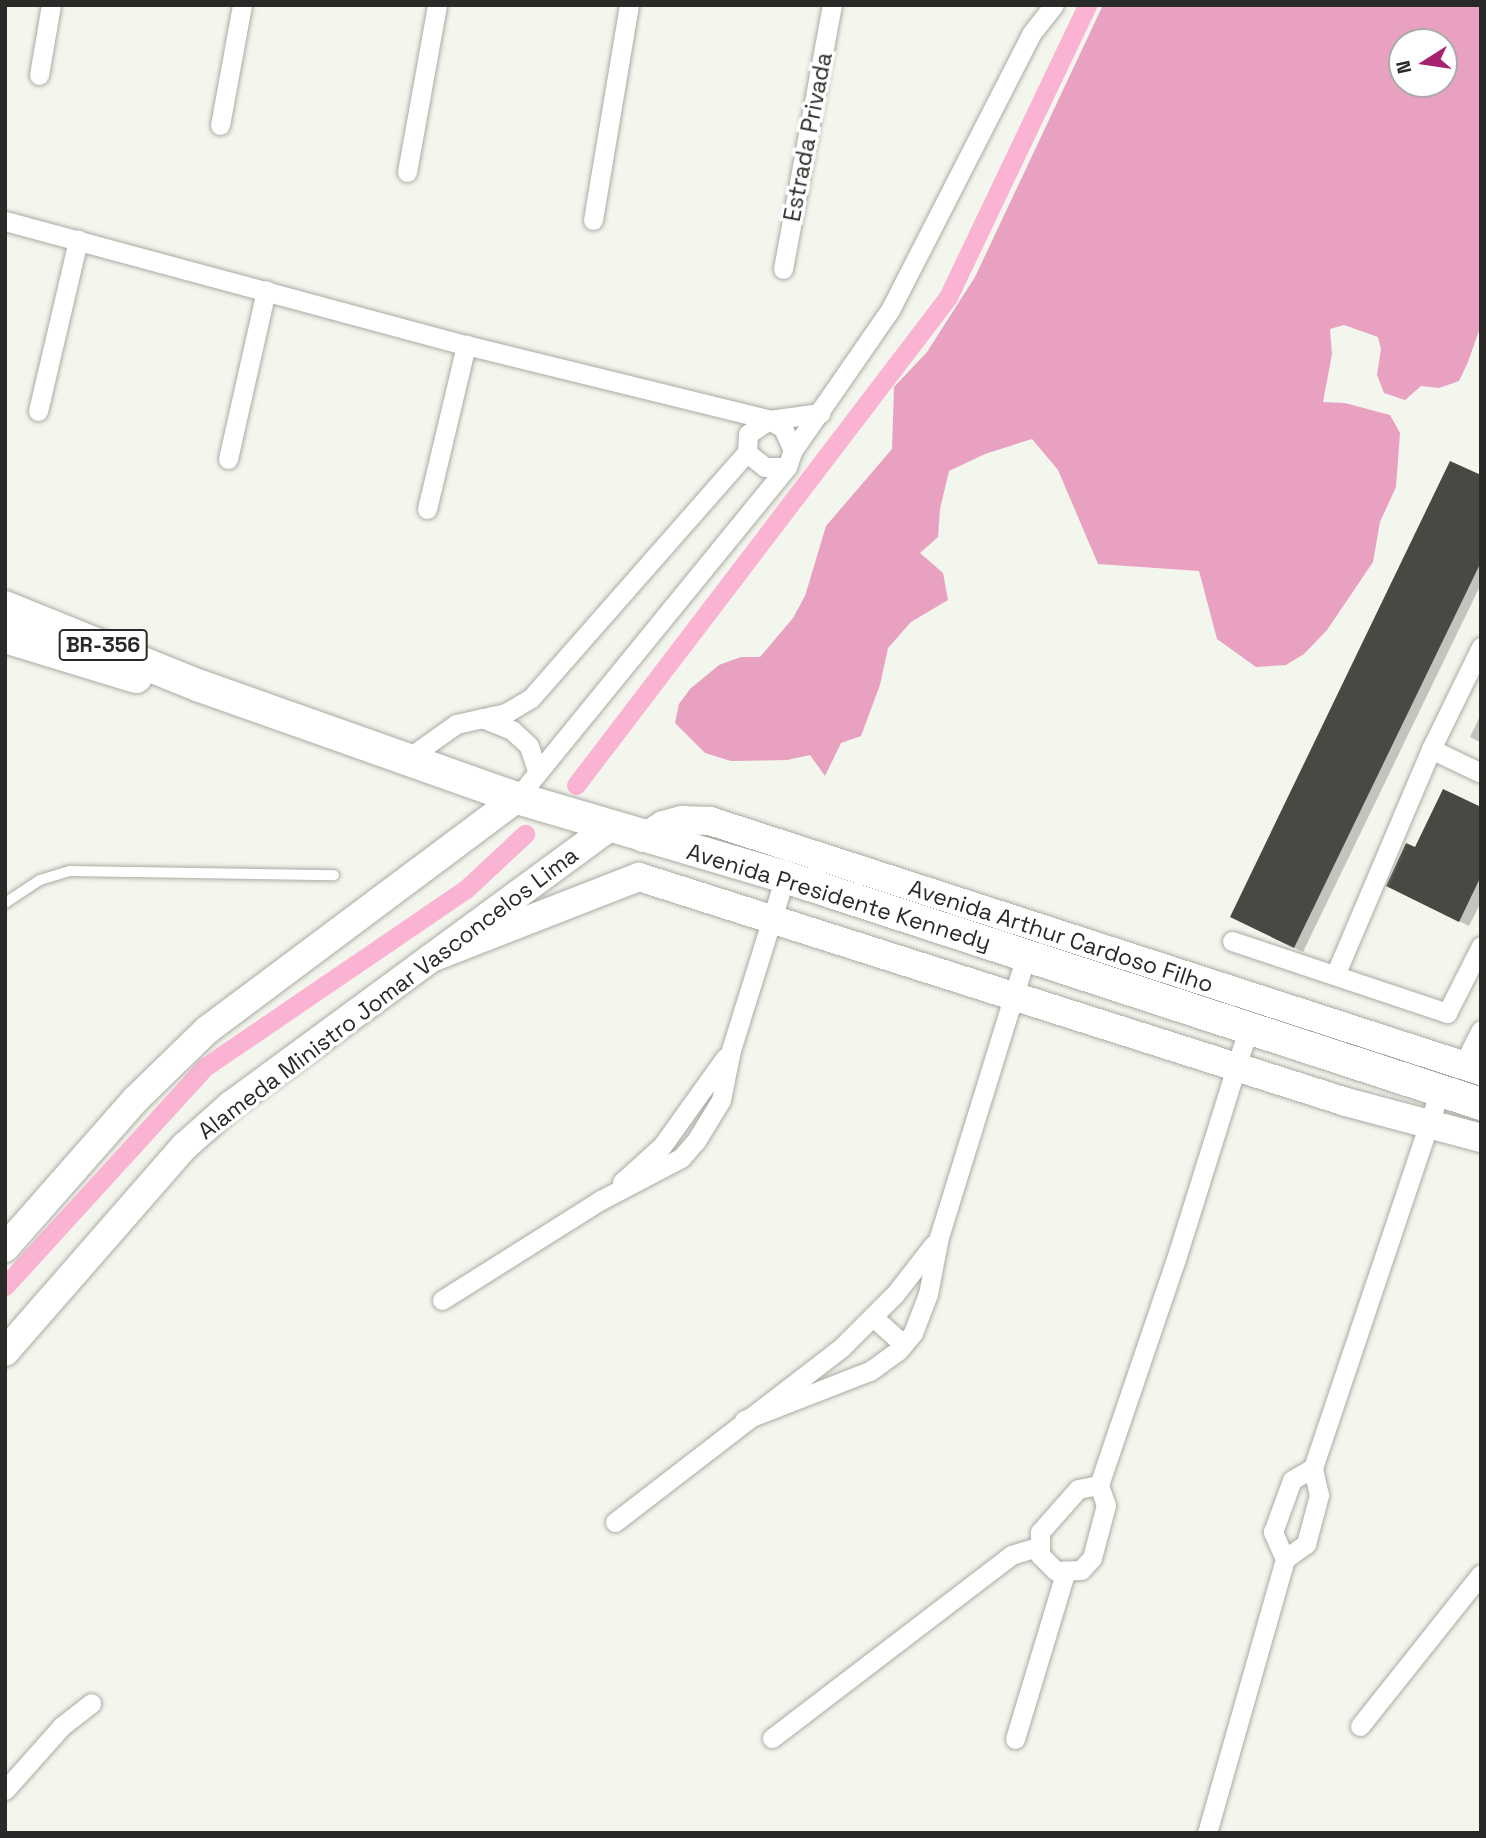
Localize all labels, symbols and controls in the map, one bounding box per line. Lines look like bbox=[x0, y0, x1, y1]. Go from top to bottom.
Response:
north arrow bbox=[1388, 28, 1458, 98]
street label: Estrada Privada bbox=[778, 50, 838, 224]
text: N bbox=[1390, 58, 1417, 76]
road number: BR-356 bbox=[57, 628, 148, 662]
street label: Avenida Presidente Kennedy bbox=[684, 838, 994, 956]
street label: Alameda Ministro Jomar Vasconcelos Lima bbox=[192, 841, 584, 1145]
street label: Avenida Arthur Cardoso Filho bbox=[905, 874, 1217, 998]

